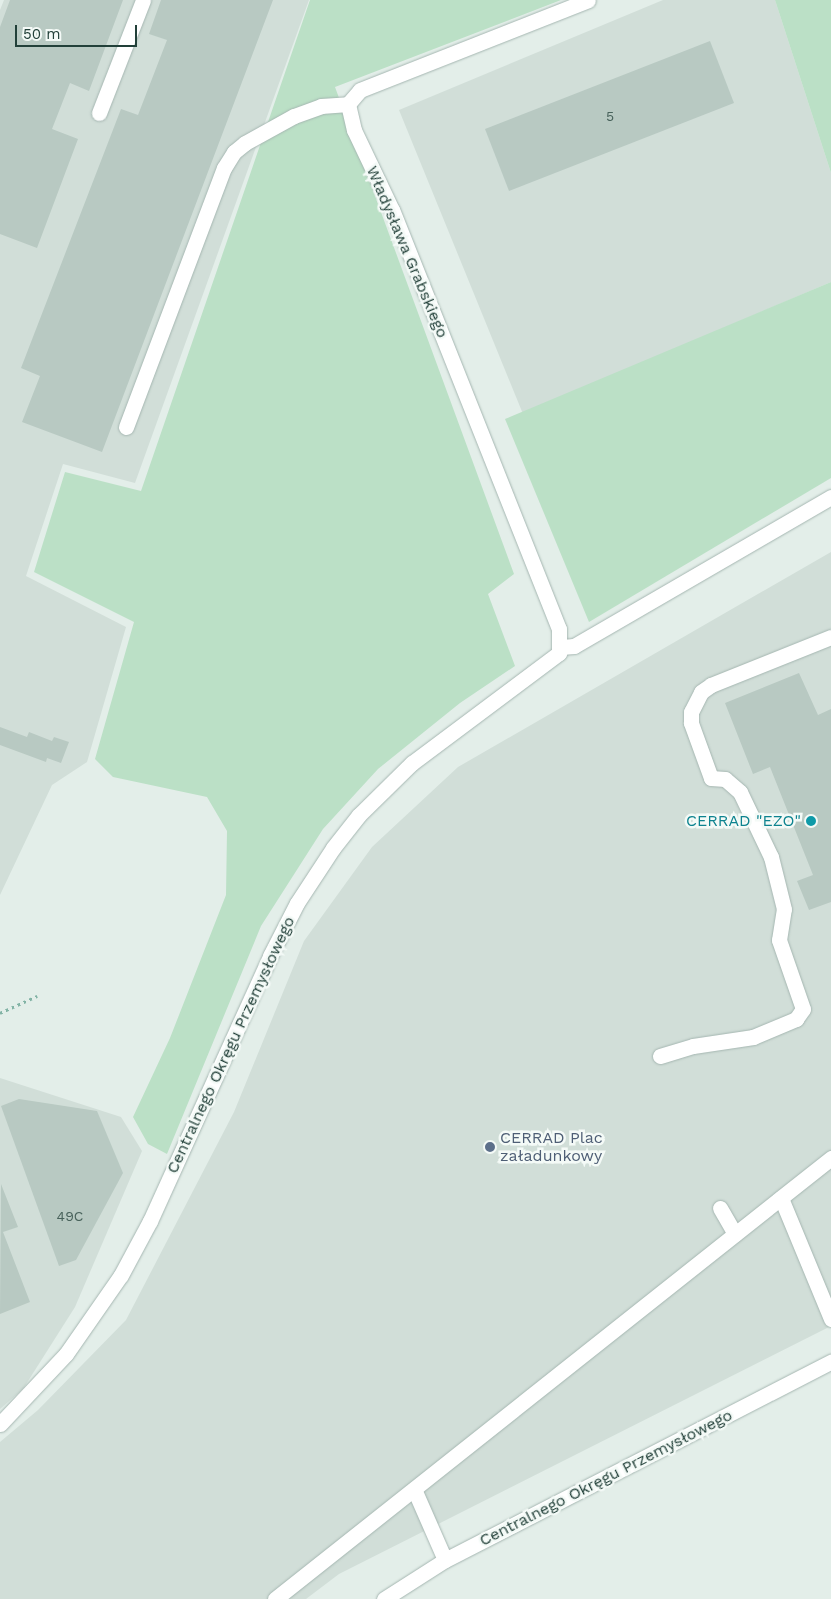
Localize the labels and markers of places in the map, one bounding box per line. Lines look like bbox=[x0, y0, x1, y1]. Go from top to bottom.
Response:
place label: CERRAD "EZO" bbox=[686, 811, 801, 831]
marker: CERRAD "EZO" bbox=[805, 815, 817, 827]
place label: CERRAD Plac załadunkowy bbox=[500, 1128, 603, 1166]
marker: CERRAD Plac załadunkowy bbox=[484, 1141, 496, 1153]

